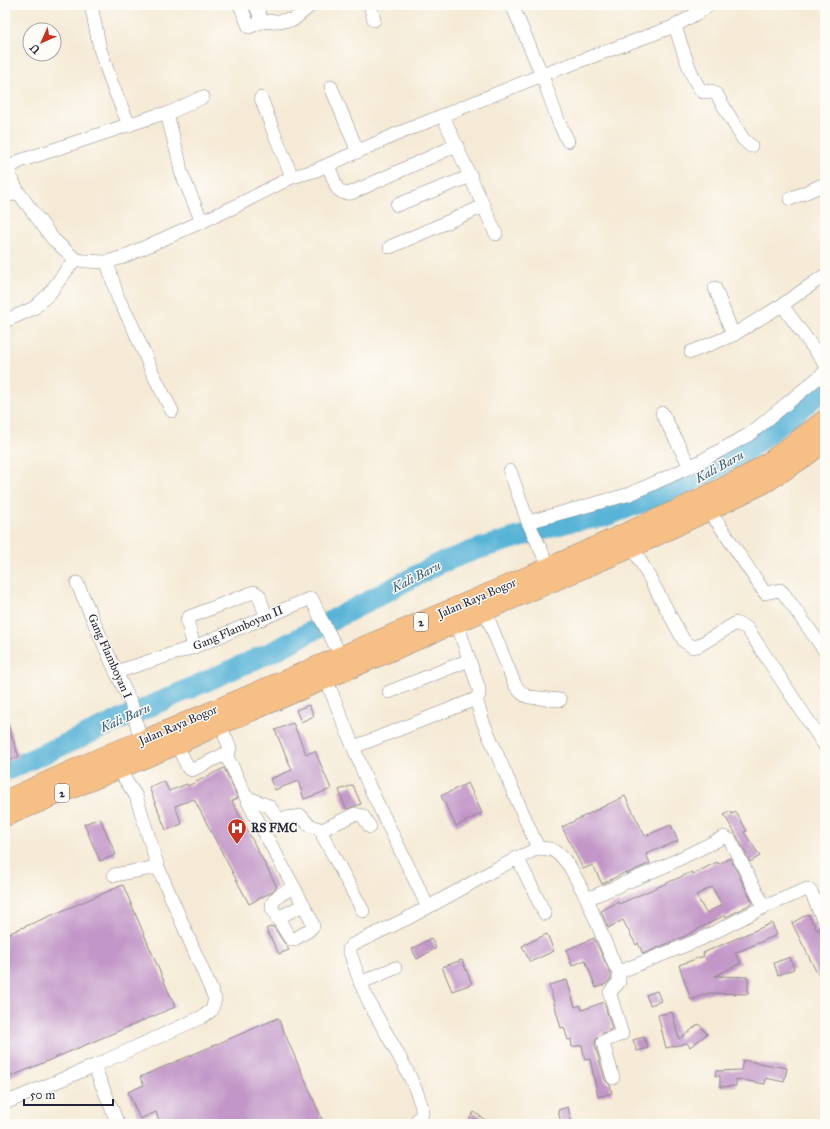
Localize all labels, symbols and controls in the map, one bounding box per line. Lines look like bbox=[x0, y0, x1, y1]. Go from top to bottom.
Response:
north arrow bbox=[22, 22, 62, 62]
text: U bbox=[27, 41, 43, 56]
water label: Kali Baru bbox=[691, 447, 747, 487]
water label: Kali Baru bbox=[388, 558, 444, 597]
street label: Jalan Raya Bogor bbox=[434, 575, 519, 623]
street label: Gang Flamboyan II bbox=[191, 603, 286, 654]
street label: Gang Flamboyan I bbox=[84, 611, 135, 701]
road number: 2 bbox=[414, 613, 428, 631]
water label: Kali Baru bbox=[97, 700, 153, 736]
street label: Jalan Raya Bogor bbox=[135, 702, 220, 750]
road number: 2 bbox=[55, 784, 69, 802]
hospital icon: RS FMC bbox=[226, 817, 248, 845]
place label: RS FMC bbox=[251, 821, 297, 835]
scale bar bbox=[24, 1081, 113, 1107]
text: 50 m bbox=[30, 1088, 55, 1102]

